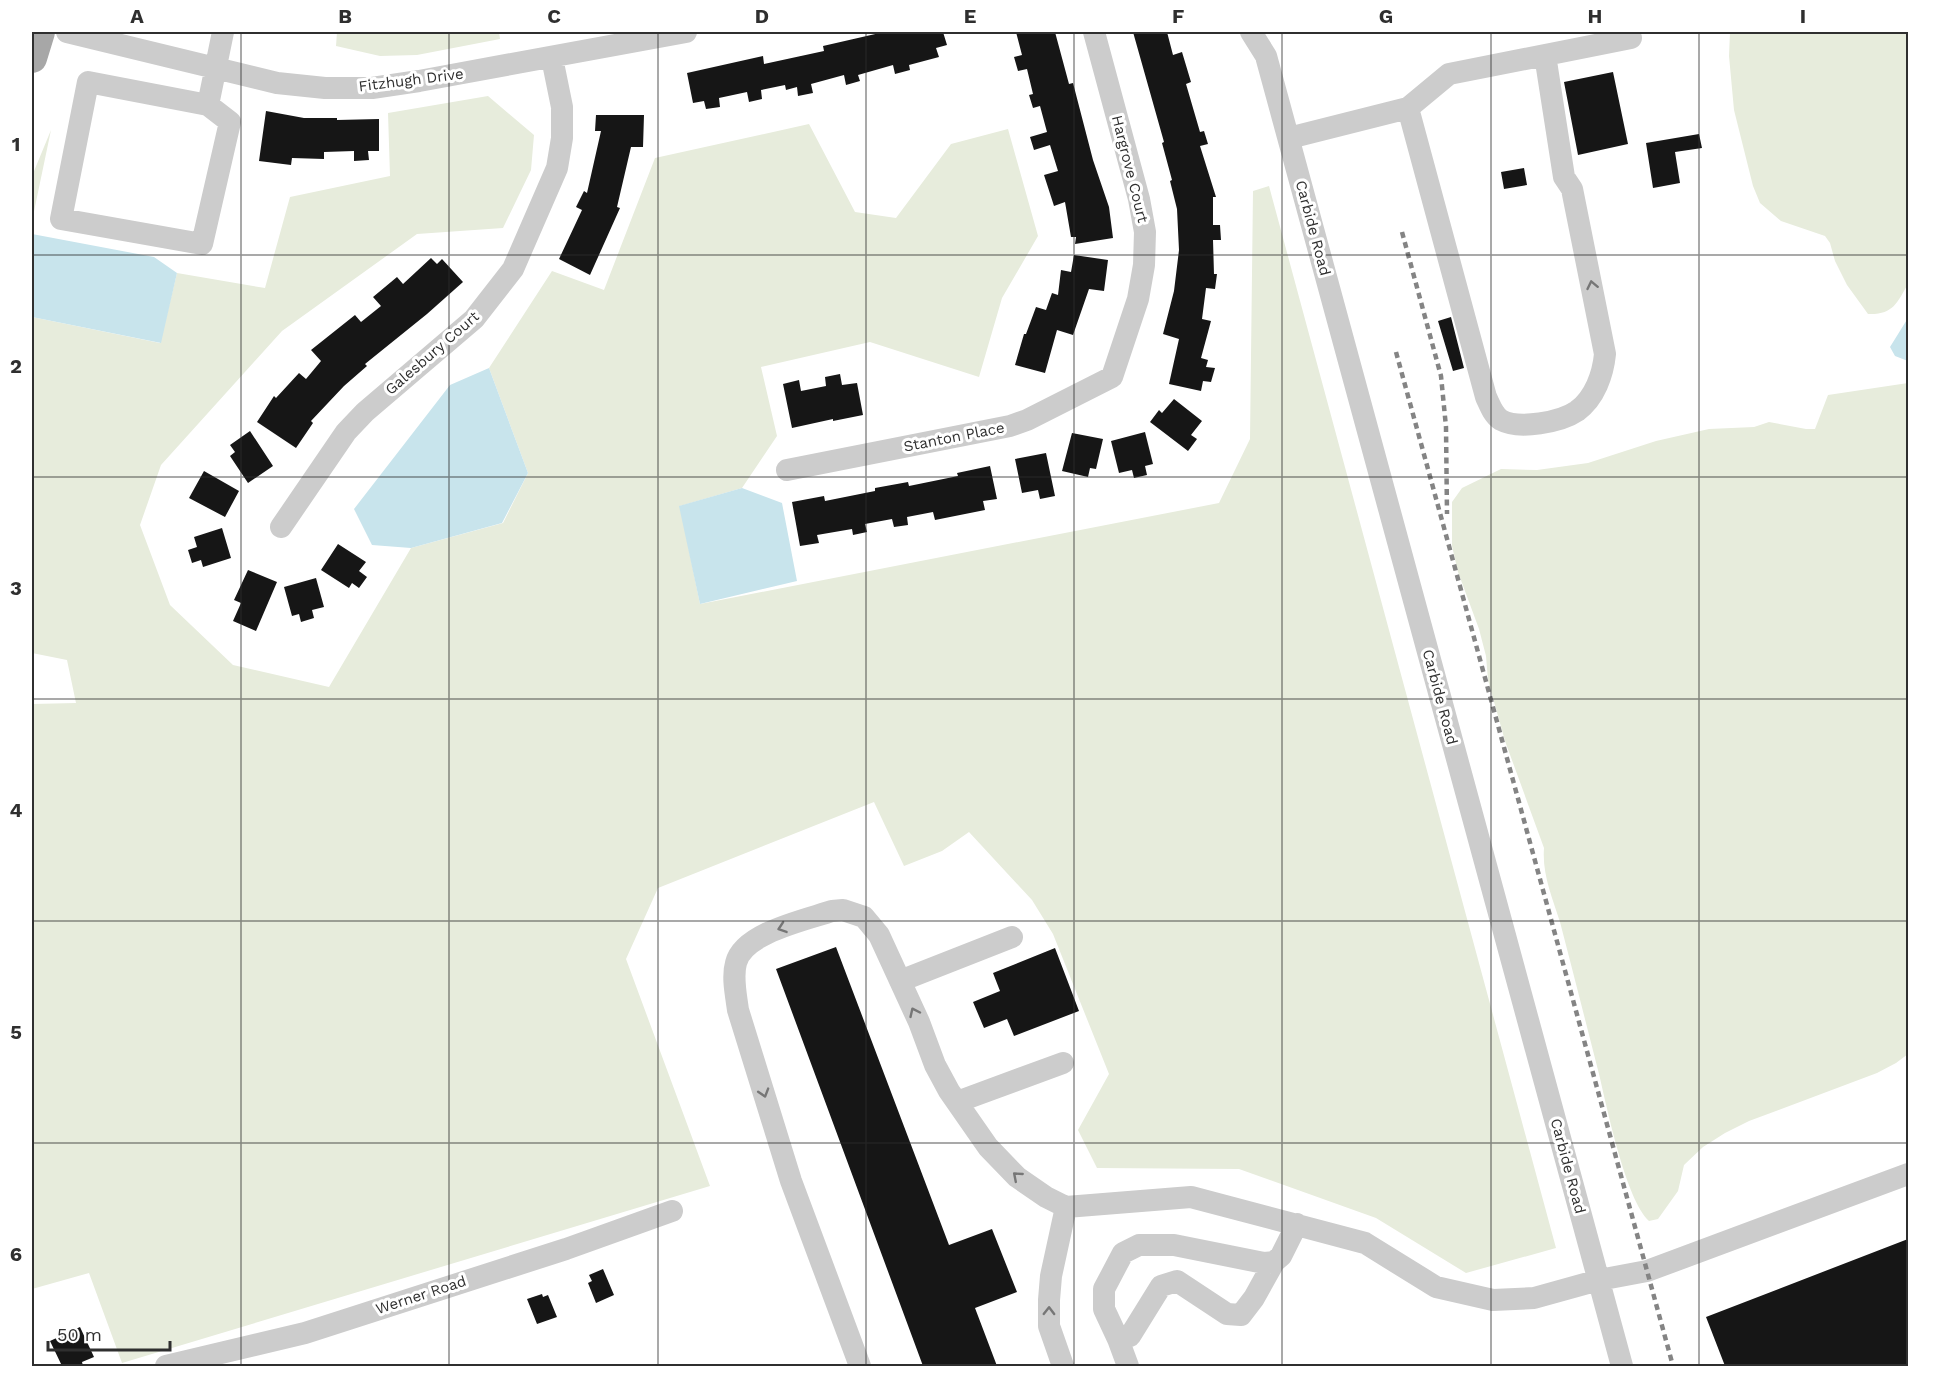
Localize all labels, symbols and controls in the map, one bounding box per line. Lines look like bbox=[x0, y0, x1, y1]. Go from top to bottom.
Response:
text: A bbox=[130, 4, 144, 28]
text: B bbox=[338, 4, 352, 28]
text: C bbox=[547, 4, 561, 28]
text: D bbox=[755, 4, 769, 28]
text: E bbox=[964, 4, 976, 28]
text: F bbox=[1172, 4, 1184, 28]
text: G bbox=[1379, 4, 1393, 28]
text: H bbox=[1588, 4, 1602, 28]
text: I bbox=[1800, 4, 1806, 28]
street label: Fitzhugh Drive bbox=[357, 65, 465, 95]
street label: Hargrove Court bbox=[1108, 113, 1152, 225]
text: 1 bbox=[12, 132, 20, 156]
street label: Carbide Road bbox=[1292, 178, 1334, 278]
one-way arrow bbox=[1586, 280, 1599, 290]
street label: Galesbury Court bbox=[381, 307, 483, 399]
text: 2 bbox=[10, 354, 22, 378]
street label: Stanton Place bbox=[902, 418, 1006, 456]
text: 3 bbox=[10, 576, 22, 600]
street label: Carbide Road bbox=[1419, 647, 1461, 747]
text: 4 bbox=[10, 798, 23, 822]
one-way arrow bbox=[777, 921, 788, 934]
one-way arrow bbox=[910, 1008, 922, 1019]
text: 5 bbox=[10, 1020, 22, 1044]
one-way arrow bbox=[756, 1087, 769, 1098]
street label: Carbide Road bbox=[1547, 1116, 1589, 1216]
one-way arrow bbox=[1012, 1172, 1023, 1183]
text: 6 bbox=[10, 1242, 22, 1266]
street label: Werner Road bbox=[373, 1272, 469, 1318]
one-way arrow bbox=[1043, 1306, 1055, 1315]
scale bar bbox=[48, 1314, 170, 1352]
text: 50 m bbox=[57, 1324, 102, 1345]

